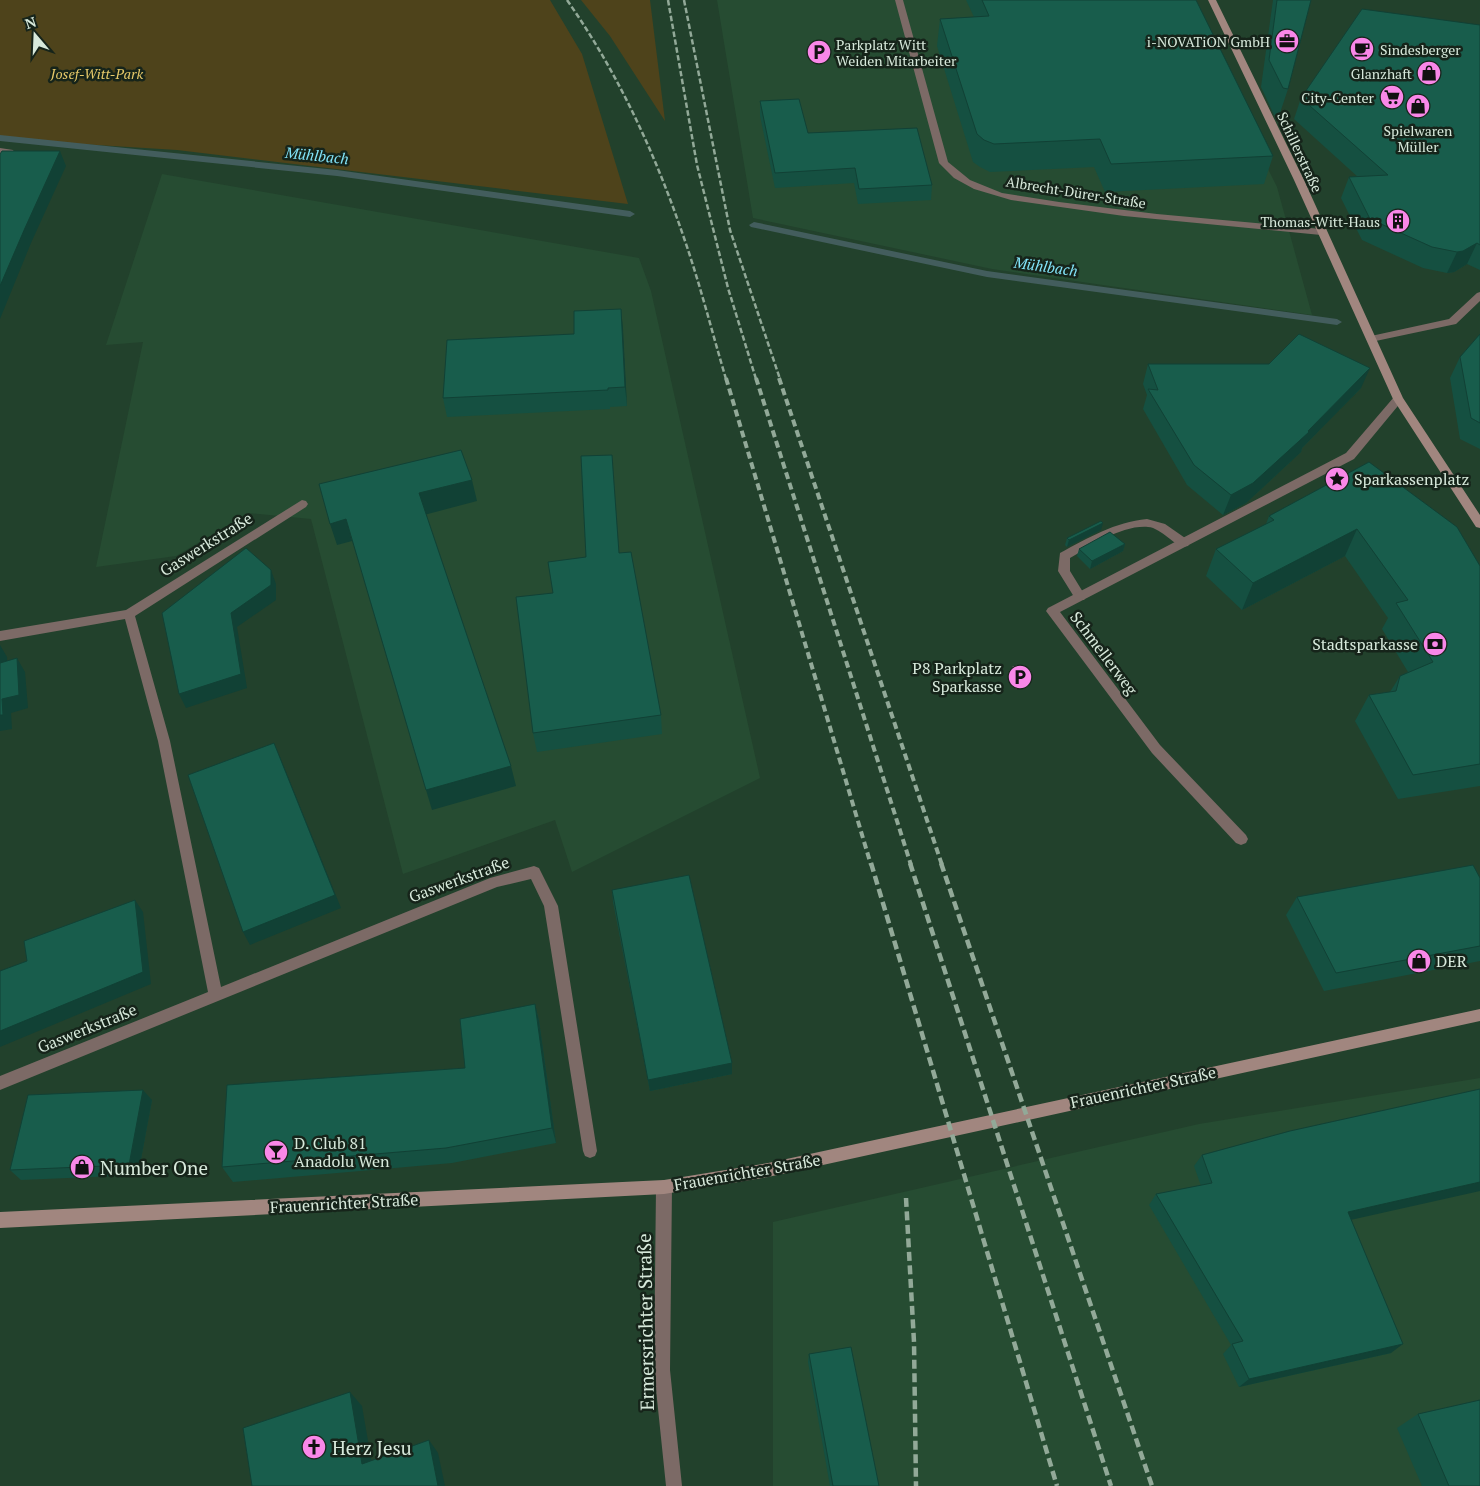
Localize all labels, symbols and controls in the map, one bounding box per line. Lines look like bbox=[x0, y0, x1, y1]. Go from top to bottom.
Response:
north arrow bbox=[10, 10, 60, 60]
text: N bbox=[22, 11, 39, 33]
office icon: i-NOVATiON GmbH bbox=[1274, 28, 1300, 54]
place label: i-NOVATiON GmbH bbox=[1147, 32, 1270, 51]
place label: Parkplatz Witt Weiden Mitarbeiter bbox=[836, 35, 957, 70]
cafe icon: Sindesberger bbox=[1349, 36, 1375, 62]
parking icon: Parkplatz Witt Weiden Mitarbeiter bbox=[806, 39, 832, 65]
place label: Sindesberger bbox=[1380, 40, 1461, 59]
shop icon: Glanzhaft bbox=[1416, 60, 1442, 86]
park label: Josef-Witt-Park bbox=[50, 64, 143, 83]
place label: Glanzhaft bbox=[1351, 64, 1413, 83]
supermarket icon: City-Center bbox=[1379, 84, 1405, 110]
place label: City-Center bbox=[1301, 88, 1375, 107]
shop icon: Spielwaren Müller bbox=[1405, 93, 1431, 119]
street label: Schillerstraße bbox=[1273, 109, 1327, 195]
place label: Spielwaren Müller bbox=[1384, 121, 1453, 156]
water label: Mühlbach bbox=[283, 142, 350, 168]
street label: Albrecht-Dürer-Straße bbox=[1005, 172, 1147, 212]
building icon: Thomas-Witt-Haus bbox=[1385, 208, 1411, 234]
place label: Thomas-Witt-Haus bbox=[1260, 212, 1380, 231]
water label: Mühlbach bbox=[1012, 252, 1079, 280]
place icon: Sparkassenplatz bbox=[1324, 466, 1350, 492]
place label: Sparkassenplatz bbox=[1354, 468, 1469, 490]
street label: Gaswerkstraße bbox=[156, 507, 256, 581]
street label: Schmellerweg bbox=[1065, 607, 1143, 700]
bank icon: Stadtsparkasse bbox=[1422, 631, 1448, 657]
place label: Stadtsparkasse bbox=[1312, 633, 1418, 655]
place label: P8 Parkplatz Sparkasse bbox=[912, 657, 1002, 697]
parking icon: P8 Parkplatz Sparkasse bbox=[1007, 664, 1033, 690]
street label: Gaswerkstraße bbox=[406, 851, 512, 907]
shop icon: DER bbox=[1406, 948, 1432, 974]
place label: DER bbox=[1436, 950, 1468, 972]
street label: Gaswerkstraße bbox=[34, 998, 140, 1058]
street label: Frauenrichter Straße bbox=[1068, 1061, 1218, 1113]
place label: D. Club 81 Anadolu Wen bbox=[294, 1132, 390, 1172]
bar icon: D. Club 81 Anadolu Wen bbox=[263, 1139, 289, 1165]
street label: Frauenrichter Straße bbox=[672, 1148, 822, 1196]
shop icon: Number One bbox=[69, 1154, 95, 1180]
place label: Number One bbox=[100, 1155, 208, 1180]
street label: Frauenrichter Straße bbox=[269, 1188, 419, 1218]
street label: Ermersrichter Straße bbox=[631, 1233, 659, 1411]
church icon: Herz Jesu bbox=[301, 1434, 327, 1460]
place label: Herz Jesu bbox=[332, 1435, 412, 1460]

